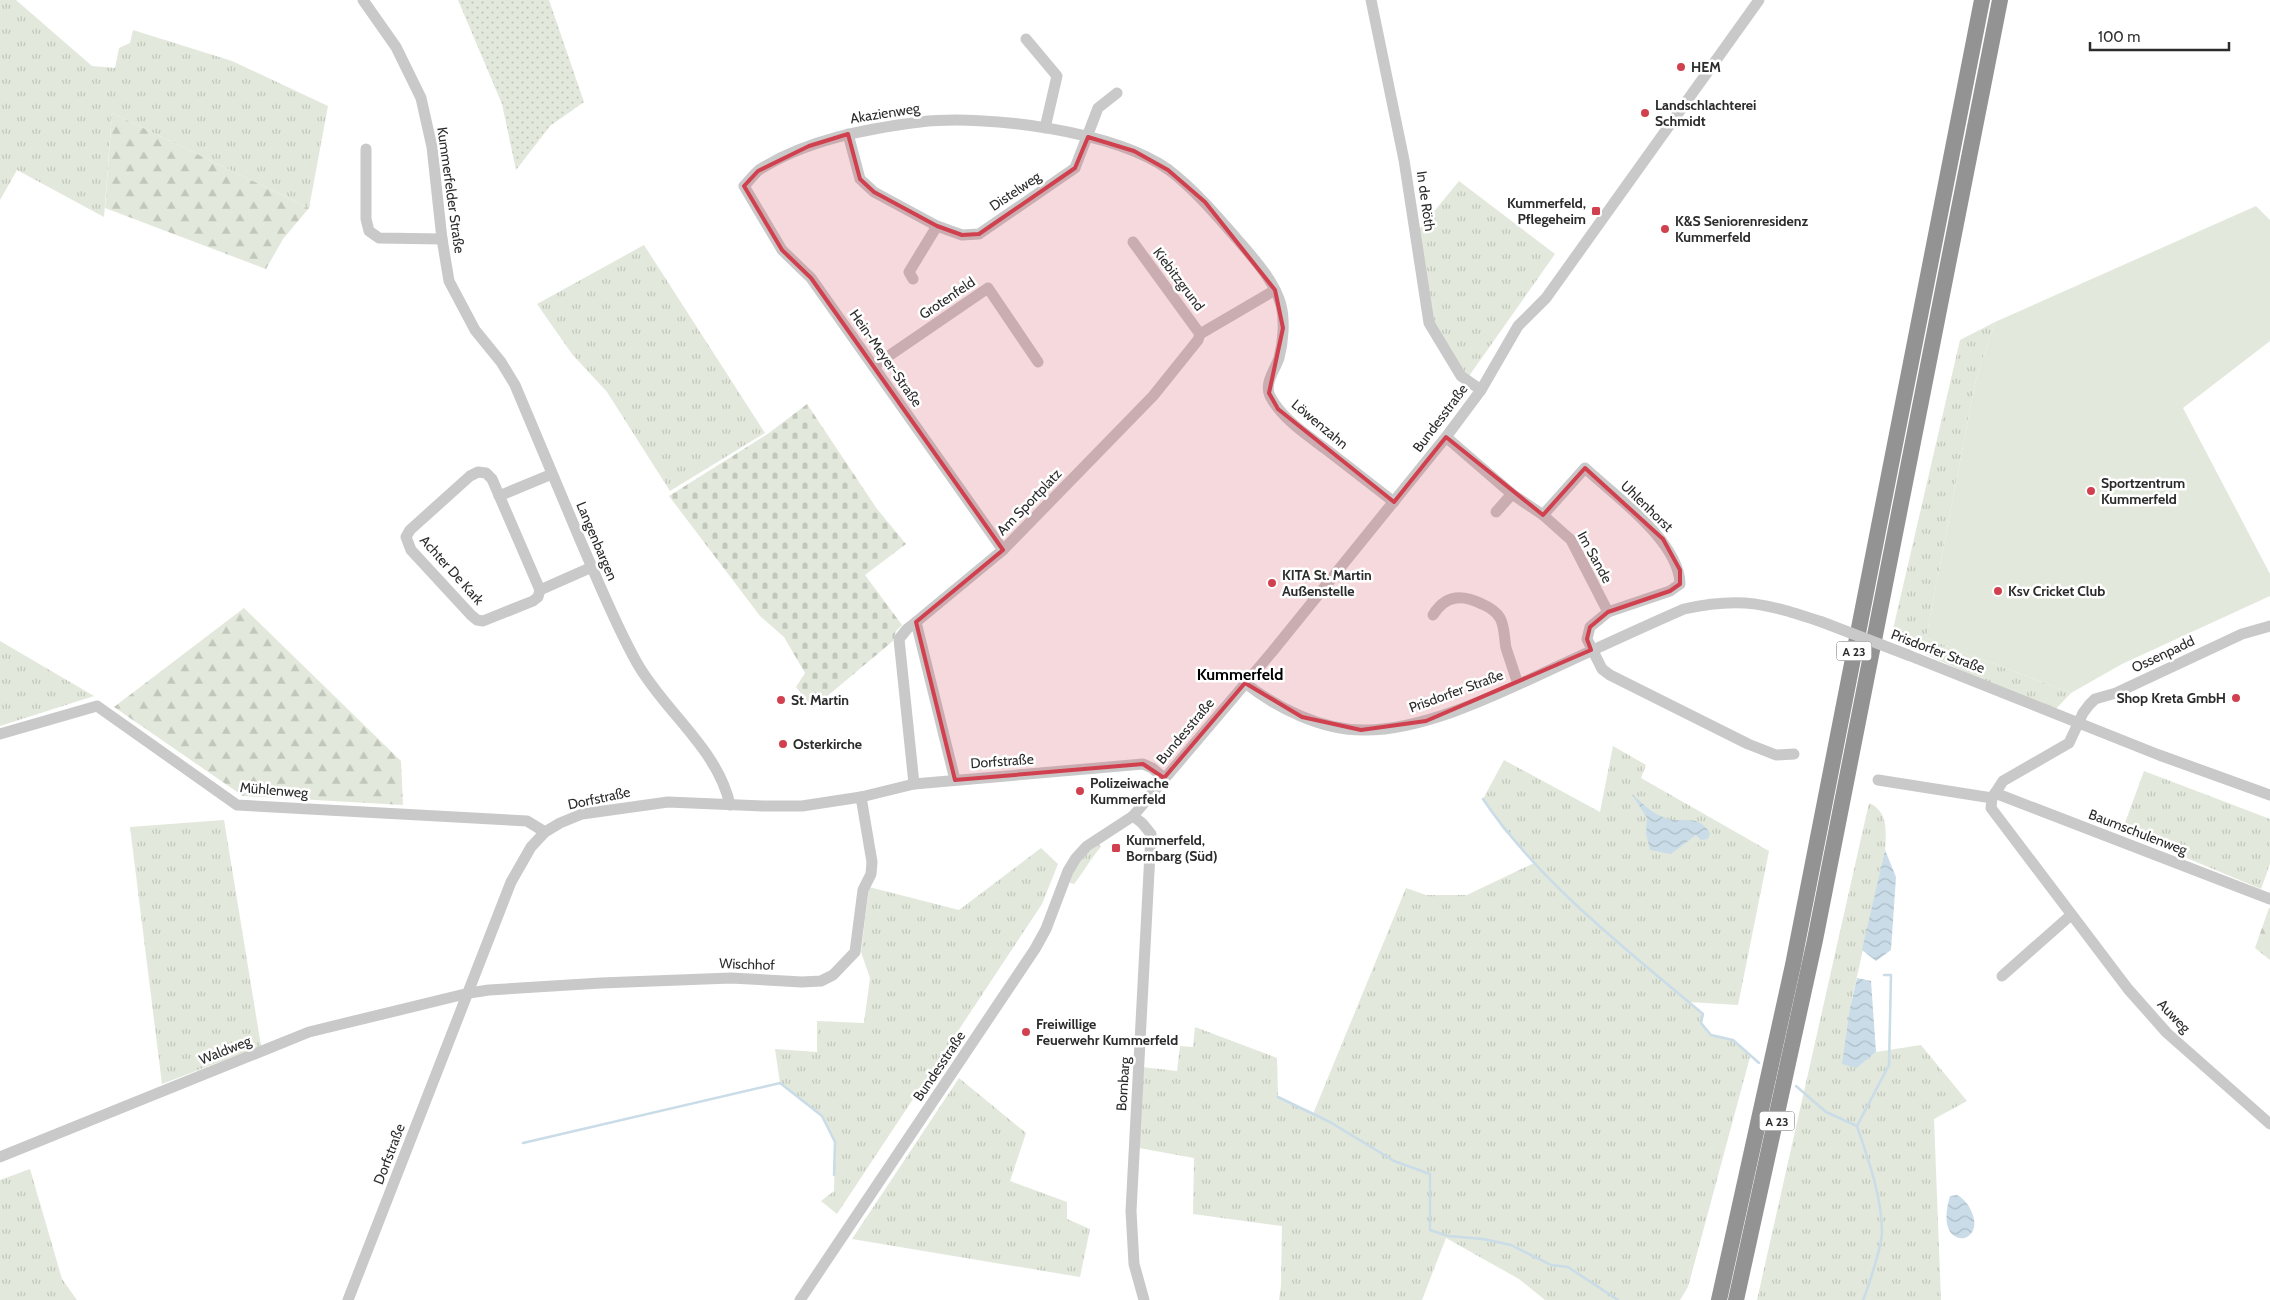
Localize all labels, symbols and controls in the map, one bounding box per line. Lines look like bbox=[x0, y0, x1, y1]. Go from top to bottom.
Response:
scale bar bbox=[2090, 20, 2229, 52]
text: 100 m bbox=[2098, 28, 2140, 46]
place label: HEM bbox=[1691, 58, 1721, 76]
marker: HEM bbox=[1675, 61, 1687, 73]
place label: Landschlachterei Schmidt bbox=[1655, 96, 1756, 130]
street label: Akazienweg bbox=[849, 98, 922, 127]
marker: Landschlachterei Schmidt bbox=[1639, 107, 1651, 119]
street label: Kummerfelder Straße bbox=[433, 126, 469, 254]
street label: Distelweg bbox=[986, 167, 1045, 215]
street label: In de Röth bbox=[1413, 170, 1439, 232]
place label: Kummerfeld, Pflegeheim bbox=[1507, 194, 1586, 228]
marker: Kummerfeld, Pflegeheim bbox=[1590, 205, 1602, 217]
place label: K&S Seniorenresidenz Kummerfeld bbox=[1675, 212, 1808, 246]
marker: K&S Seniorenresidenz Kummerfeld bbox=[1659, 223, 1671, 235]
street label: Kiebitzgrund bbox=[1149, 244, 1209, 314]
street label: Grotenfeld bbox=[916, 273, 978, 323]
street label: Hein-Meyer-Straße bbox=[846, 306, 926, 410]
street label: Bundesstraße bbox=[1408, 380, 1472, 456]
street label: Löwenzahn bbox=[1288, 395, 1352, 453]
street label: Am Sportplatz bbox=[993, 465, 1066, 539]
place label: Sportzentrum Kummerfeld bbox=[2101, 474, 2185, 508]
street label: Uhlenhorst bbox=[1617, 477, 1677, 536]
marker: Sportzentrum Kummerfeld bbox=[2085, 485, 2097, 497]
street label: Langenbargen bbox=[572, 499, 622, 583]
street label: Im Sande bbox=[1573, 528, 1617, 586]
street label: Achter De Kark bbox=[416, 531, 488, 609]
place label: KITA St. Martin Außenstelle bbox=[1282, 566, 1372, 600]
marker: KITA St. Martin Außenstelle bbox=[1266, 577, 1278, 589]
place label: Ksv Cricket Club bbox=[2008, 582, 2105, 600]
marker: Ksv Cricket Club bbox=[1992, 585, 2004, 597]
street label: Prisdorfer Straße bbox=[1889, 625, 1987, 677]
street label: Ossenpadd bbox=[2129, 632, 2197, 676]
road number: A 23 bbox=[1836, 641, 1872, 660]
district label: Kummerfeld bbox=[1197, 665, 1283, 684]
street label: Prisdorfer Straße bbox=[1406, 666, 1506, 716]
place label: Shop Kreta GmbH bbox=[2116, 689, 2226, 707]
place label: St. Martin bbox=[791, 691, 849, 709]
marker: Shop Kreta GmbH bbox=[2230, 692, 2242, 704]
marker: St. Martin bbox=[775, 694, 787, 706]
street label: Bundesstraße bbox=[1152, 694, 1218, 768]
place label: Osterkirche bbox=[793, 735, 862, 753]
marker: Osterkirche bbox=[777, 738, 789, 750]
street label: Dorfstraße bbox=[970, 750, 1034, 772]
place label: Polizeiwache Kummerfeld bbox=[1090, 774, 1169, 808]
street label: Mühlenweg bbox=[239, 778, 310, 802]
street label: Dorfstraße bbox=[566, 783, 632, 813]
marker: Polizeiwache Kummerfeld bbox=[1074, 785, 1086, 797]
street label: Baumschulenweg bbox=[2086, 805, 2191, 859]
place label: Kummerfeld, Bornbarg (Süd) bbox=[1126, 831, 1218, 865]
marker: Kummerfeld, Bornbarg (Süd) bbox=[1110, 842, 1122, 854]
street label: Wischhof bbox=[719, 954, 776, 974]
street label: Auweg bbox=[2154, 995, 2195, 1037]
place label: Freiwillige Feuerwehr Kummerfeld bbox=[1036, 1015, 1178, 1049]
marker: Freiwillige Feuerwehr Kummerfeld bbox=[1020, 1026, 1032, 1038]
street label: Bundesstraße bbox=[909, 1027, 969, 1105]
street label: Waldweg bbox=[196, 1031, 255, 1069]
street label: Bornbarg bbox=[1112, 1055, 1134, 1112]
road number: A 23 bbox=[1760, 1112, 1794, 1130]
street label: Dorfstraße bbox=[369, 1121, 409, 1187]

